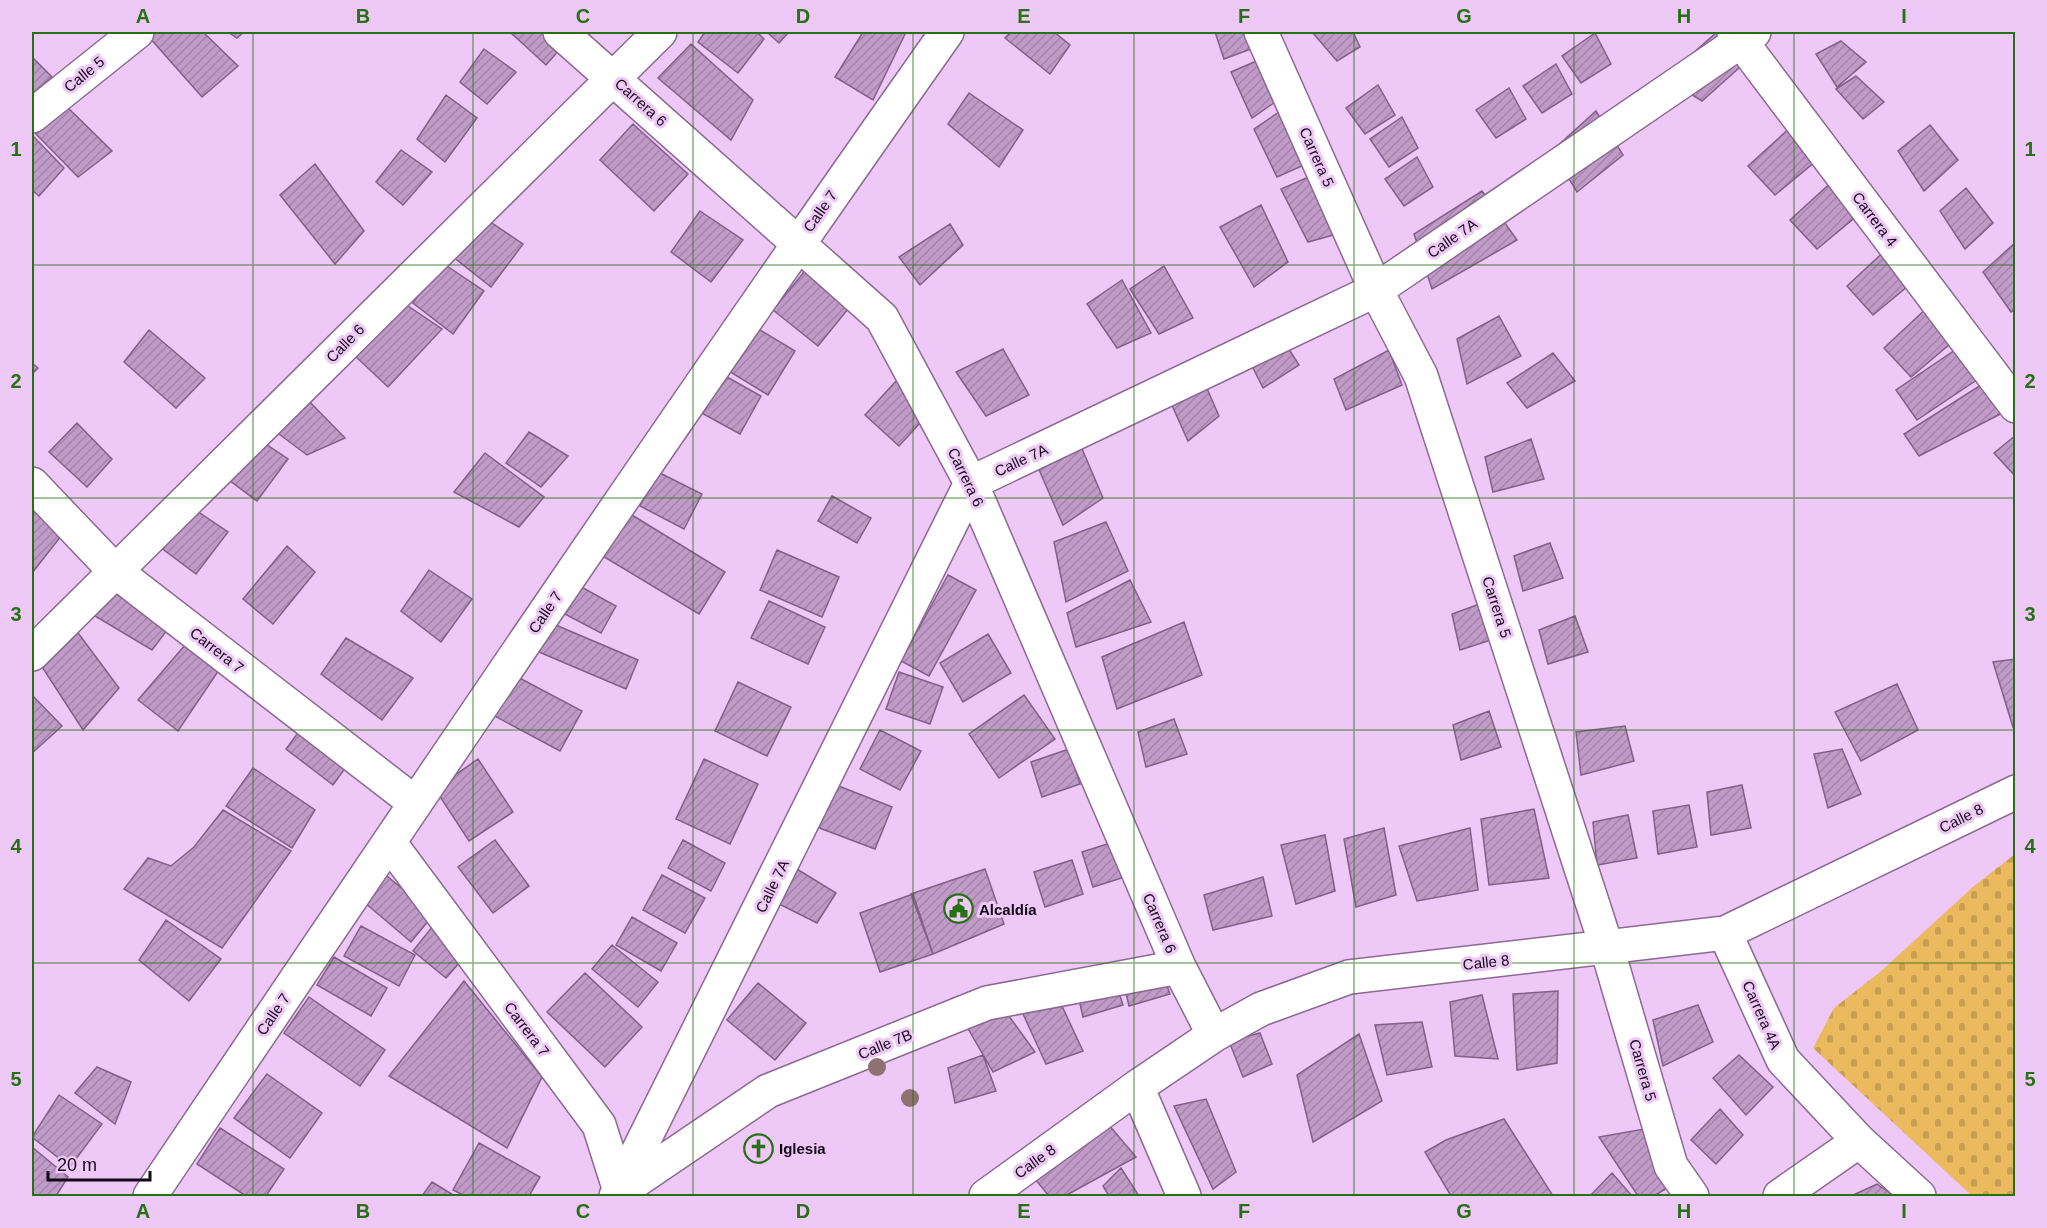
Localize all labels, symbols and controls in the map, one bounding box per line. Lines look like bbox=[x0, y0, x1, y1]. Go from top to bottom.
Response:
text: A bbox=[136, 5, 150, 27]
text: B bbox=[356, 5, 370, 27]
text: C bbox=[576, 5, 590, 27]
text: D bbox=[796, 5, 810, 27]
text: E bbox=[1017, 5, 1031, 27]
text: F bbox=[1238, 5, 1250, 27]
text: G bbox=[1456, 5, 1472, 27]
text: H bbox=[1677, 5, 1691, 27]
text: I bbox=[1901, 5, 1907, 27]
street label: Calle 5 bbox=[61, 53, 107, 95]
street label: Carrera 6 bbox=[612, 74, 670, 130]
street label: Carrera 5 bbox=[1296, 125, 1338, 189]
text: 1 bbox=[10, 138, 22, 160]
text: 1 bbox=[2024, 138, 2036, 160]
street label: Calle 7 bbox=[800, 187, 840, 235]
street label: Carrera 4 bbox=[1849, 189, 1901, 249]
street label: Calle 7A bbox=[1424, 215, 1480, 261]
street label: Calle 6 bbox=[322, 320, 368, 366]
text: 2 bbox=[10, 370, 22, 392]
text: 2 bbox=[2024, 370, 2036, 392]
street label: Calle 7A bbox=[992, 440, 1050, 480]
street label: Carrera 6 bbox=[944, 445, 988, 509]
street label: Carrera 5 bbox=[1479, 574, 1515, 640]
street label: Calle 7 bbox=[525, 588, 565, 636]
text: 3 bbox=[10, 603, 22, 625]
text: 3 bbox=[2024, 603, 2036, 625]
street label: Carrera 7 bbox=[187, 624, 247, 676]
street label: Calle 8 bbox=[1936, 800, 1986, 836]
text: 4 bbox=[10, 835, 22, 857]
text: 4 bbox=[2024, 835, 2036, 857]
street label: Calle 7A bbox=[752, 857, 792, 915]
street label: Carrera 6 bbox=[1140, 891, 1180, 955]
public building icon: Alcaldía bbox=[942, 893, 974, 925]
place label: Alcaldía bbox=[979, 901, 1037, 918]
street label: Calle 8 bbox=[1462, 951, 1510, 973]
street label: Carrera 4A bbox=[1739, 978, 1785, 1052]
street label: Calle 7 bbox=[253, 990, 293, 1038]
street label: Carrera 7 bbox=[501, 999, 553, 1059]
street label: Calle 7B bbox=[856, 1025, 914, 1063]
street label: Carrera 5 bbox=[1626, 1037, 1660, 1103]
text: 5 bbox=[10, 1068, 22, 1090]
text: 5 bbox=[2024, 1068, 2036, 1090]
church icon: Iglesia bbox=[742, 1132, 774, 1164]
place label: Iglesia bbox=[779, 1140, 826, 1157]
street label: Calle 8 bbox=[1011, 1140, 1059, 1182]
scale bar bbox=[48, 1144, 150, 1182]
text: 20 m bbox=[57, 1155, 97, 1175]
text: A bbox=[136, 1200, 150, 1222]
text: B bbox=[356, 1200, 370, 1222]
text: C bbox=[576, 1200, 590, 1222]
text: D bbox=[796, 1200, 810, 1222]
text: E bbox=[1017, 1200, 1031, 1222]
text: F bbox=[1238, 1200, 1250, 1222]
text: G bbox=[1456, 1200, 1472, 1222]
text: H bbox=[1677, 1200, 1691, 1222]
text: I bbox=[1901, 1200, 1907, 1222]

